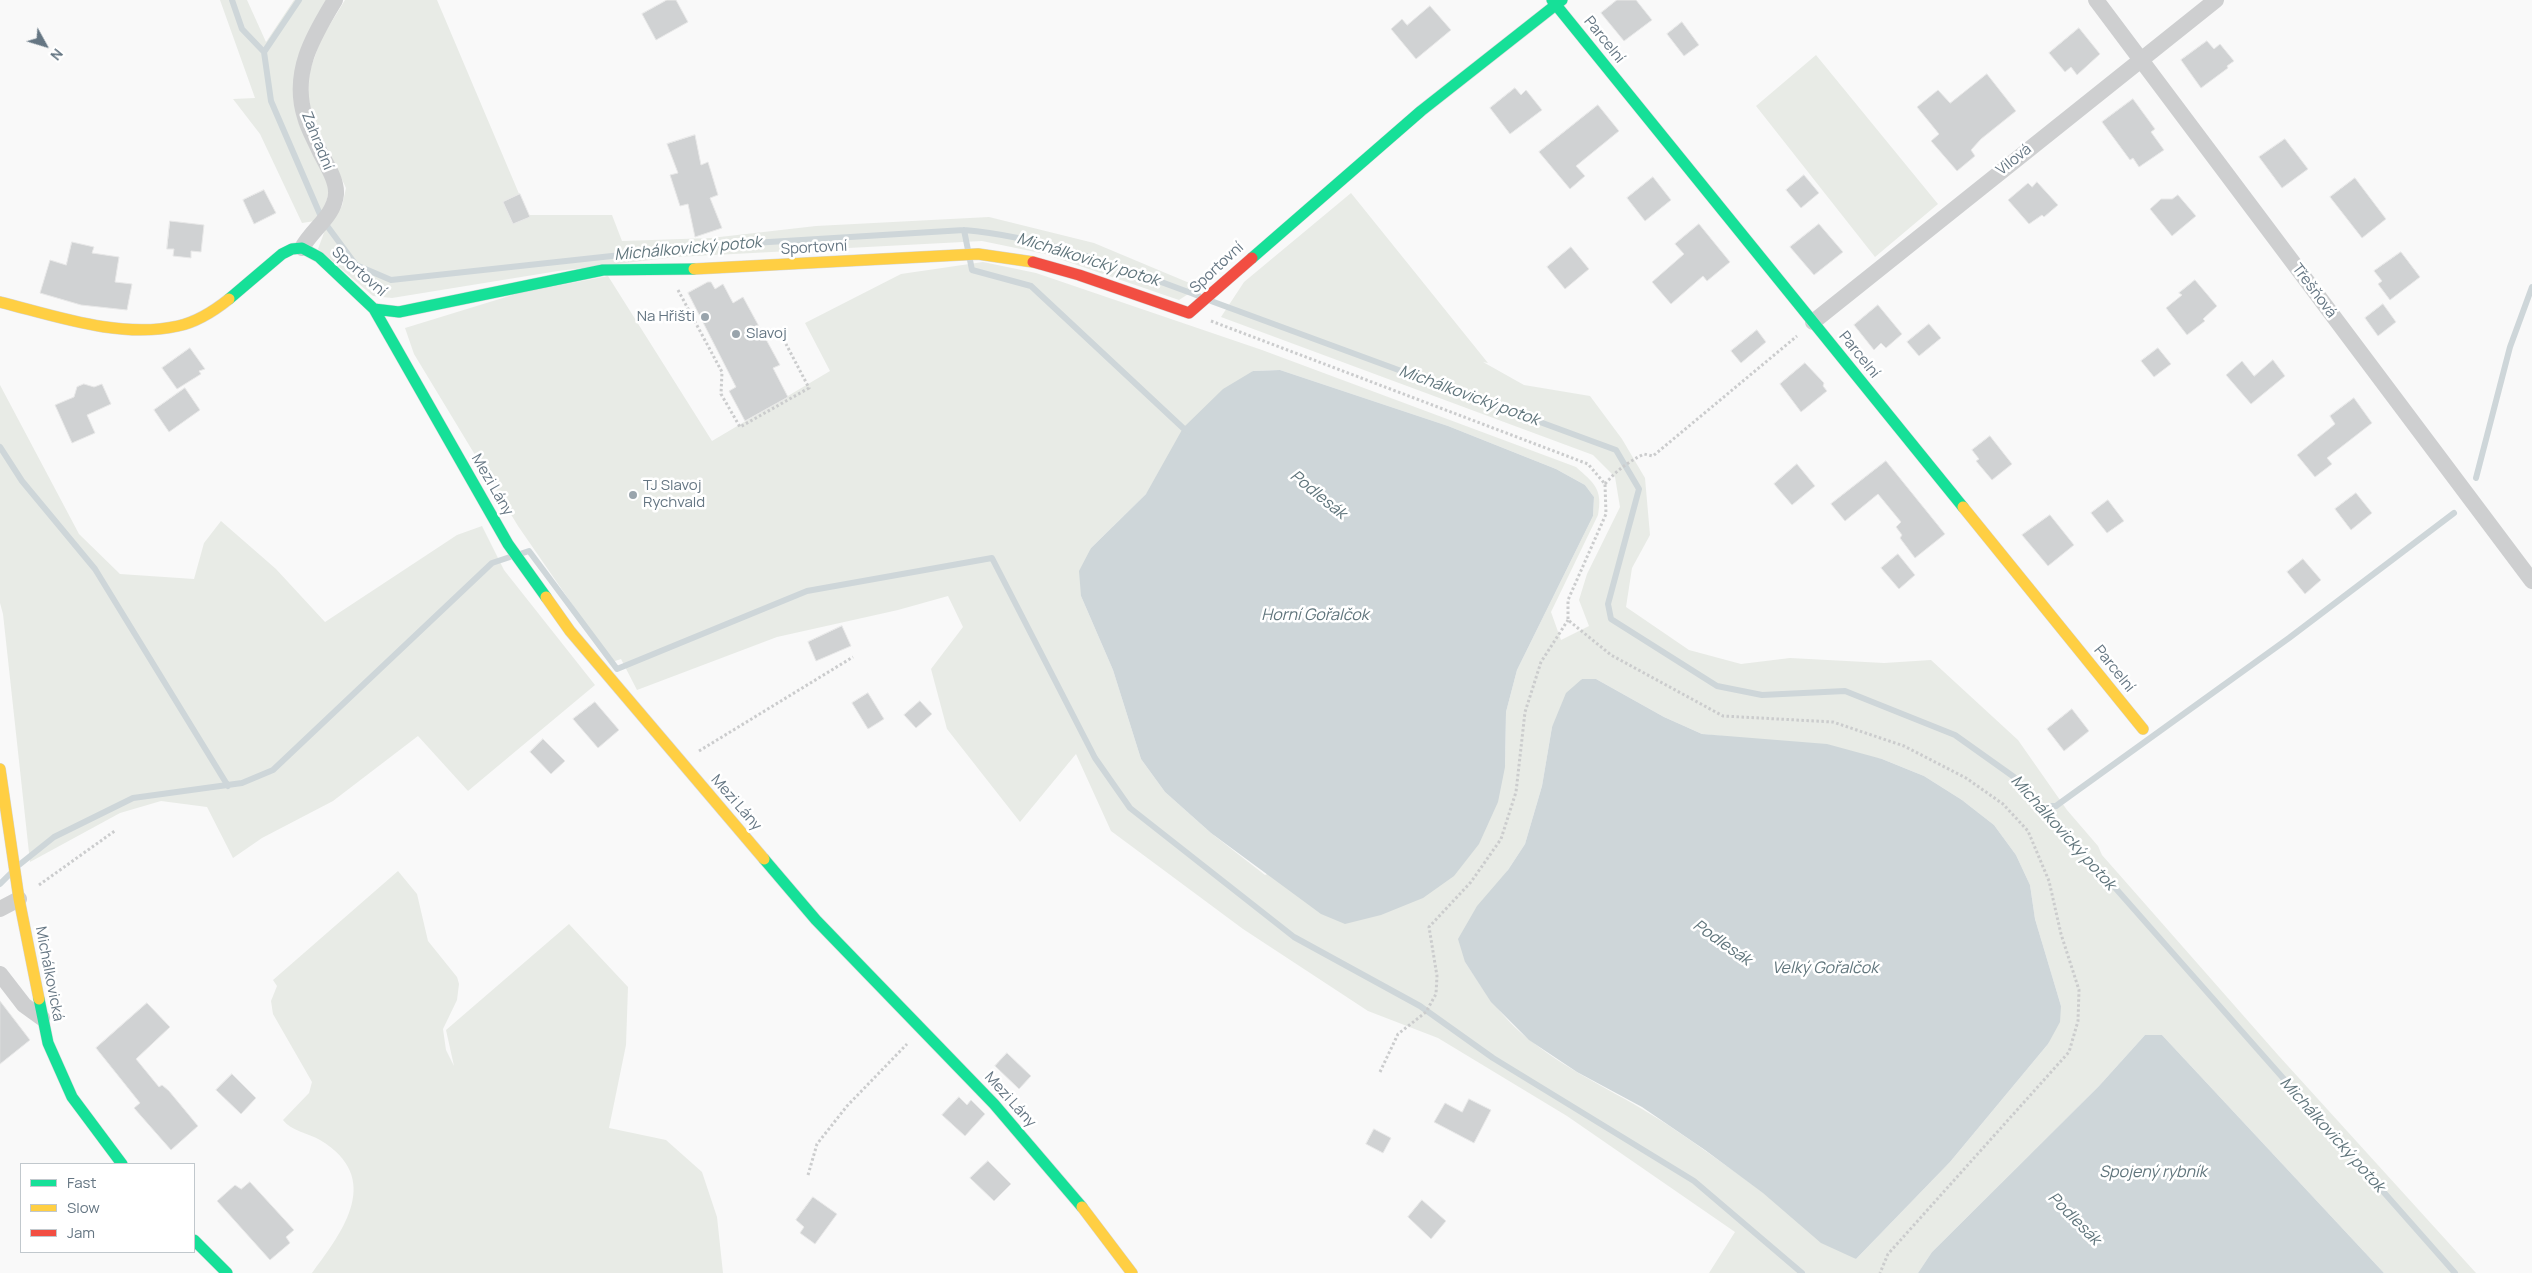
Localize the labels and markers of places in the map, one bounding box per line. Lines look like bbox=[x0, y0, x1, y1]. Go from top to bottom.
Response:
place label: Na Hřišti bbox=[637, 308, 695, 326]
marker: Na Hřišti bbox=[699, 311, 711, 323]
place label: Slavoj bbox=[746, 325, 787, 343]
marker: Slavoj bbox=[730, 328, 742, 340]
place label: TJ Slavoj Rychvald bbox=[643, 477, 705, 512]
marker: TJ Slavoj Rychvald bbox=[627, 489, 639, 501]

